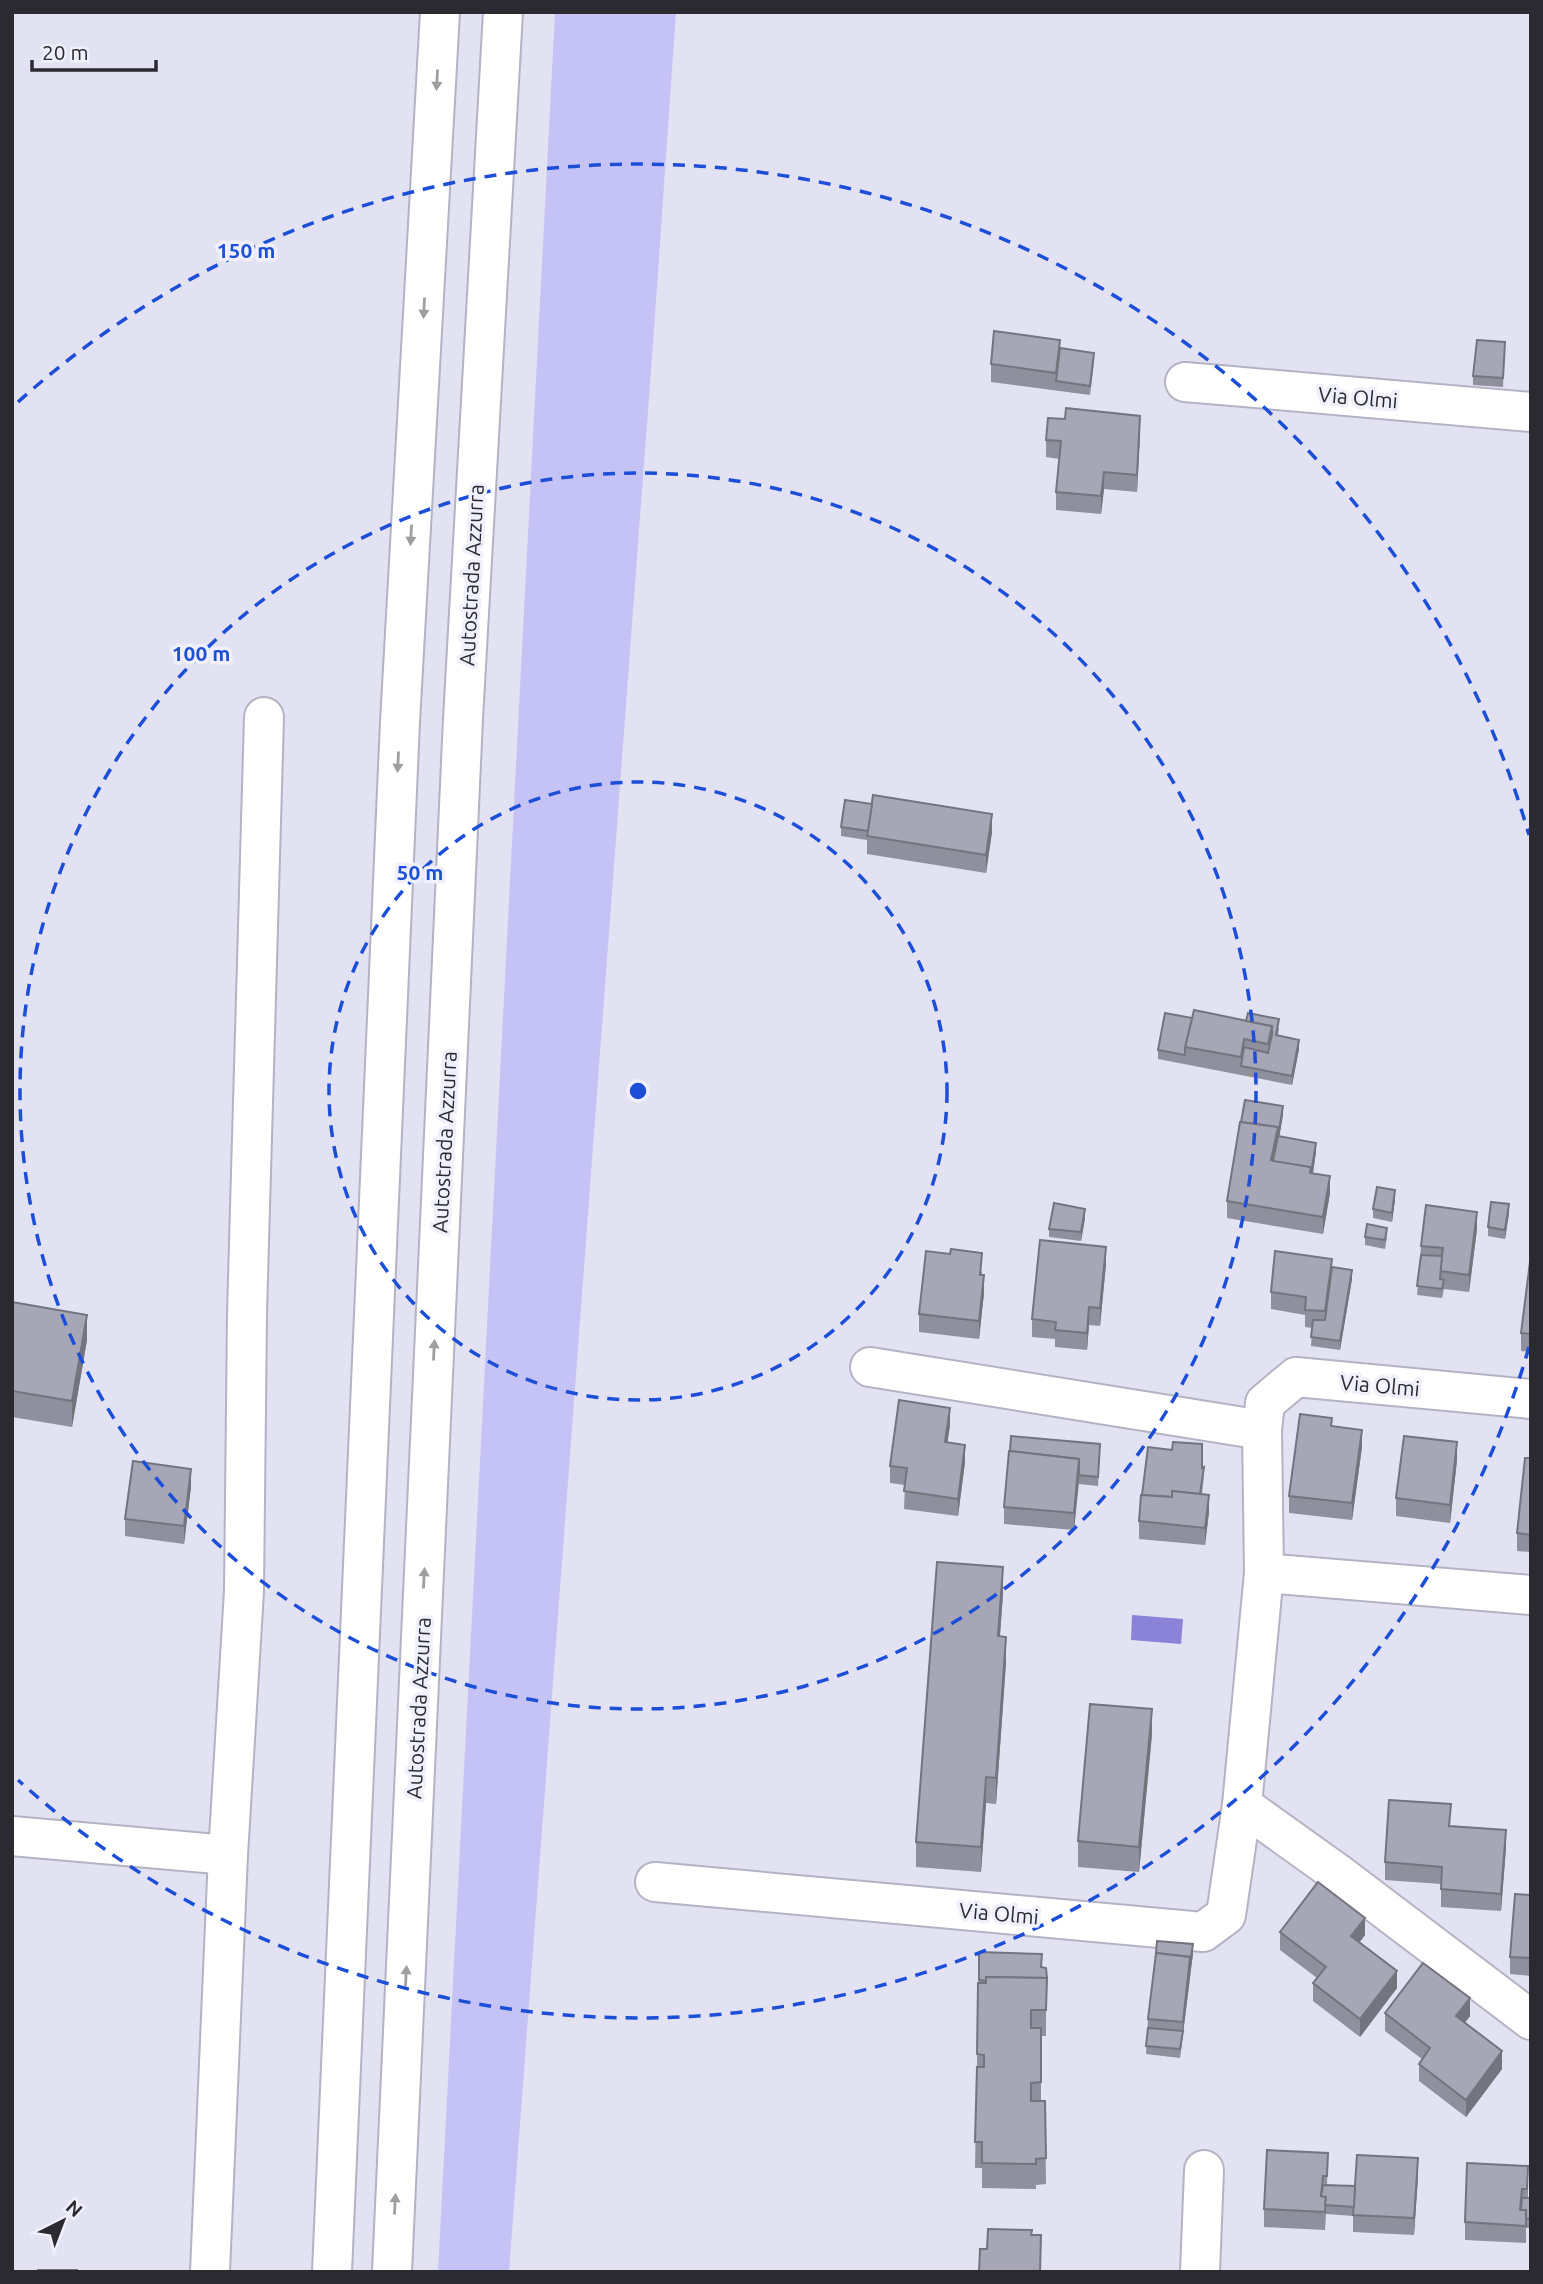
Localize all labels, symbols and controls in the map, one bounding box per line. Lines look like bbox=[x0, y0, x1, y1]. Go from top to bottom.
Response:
scale bar bbox=[32, 28, 156, 72]
text: 20 m bbox=[42, 40, 89, 64]
one-way arrow bbox=[431, 70, 442, 92]
text: 150 m bbox=[217, 238, 275, 262]
one-way arrow bbox=[418, 297, 429, 319]
street label: Via Olmi bbox=[1317, 382, 1399, 412]
street label: Autostrada Azzurra bbox=[454, 483, 488, 667]
one-way arrow bbox=[405, 524, 416, 546]
text: 100 m bbox=[172, 641, 230, 665]
one-way arrow bbox=[393, 751, 404, 773]
text: 50 m bbox=[397, 860, 443, 884]
street label: Autostrada Azzurra bbox=[427, 1050, 461, 1234]
centre of rings bbox=[626, 1079, 650, 1103]
one-way arrow bbox=[429, 1339, 440, 1361]
street label: Via Olmi bbox=[1339, 1370, 1421, 1400]
one-way arrow bbox=[418, 1566, 429, 1588]
street label: Autostrada Azzurra bbox=[401, 1616, 435, 1800]
street label: Via Olmi bbox=[958, 1898, 1040, 1928]
one-way arrow bbox=[400, 1965, 411, 1987]
north arrow bbox=[28, 2186, 98, 2256]
one-way arrow bbox=[390, 2192, 401, 2214]
text: N bbox=[62, 2195, 87, 2221]

